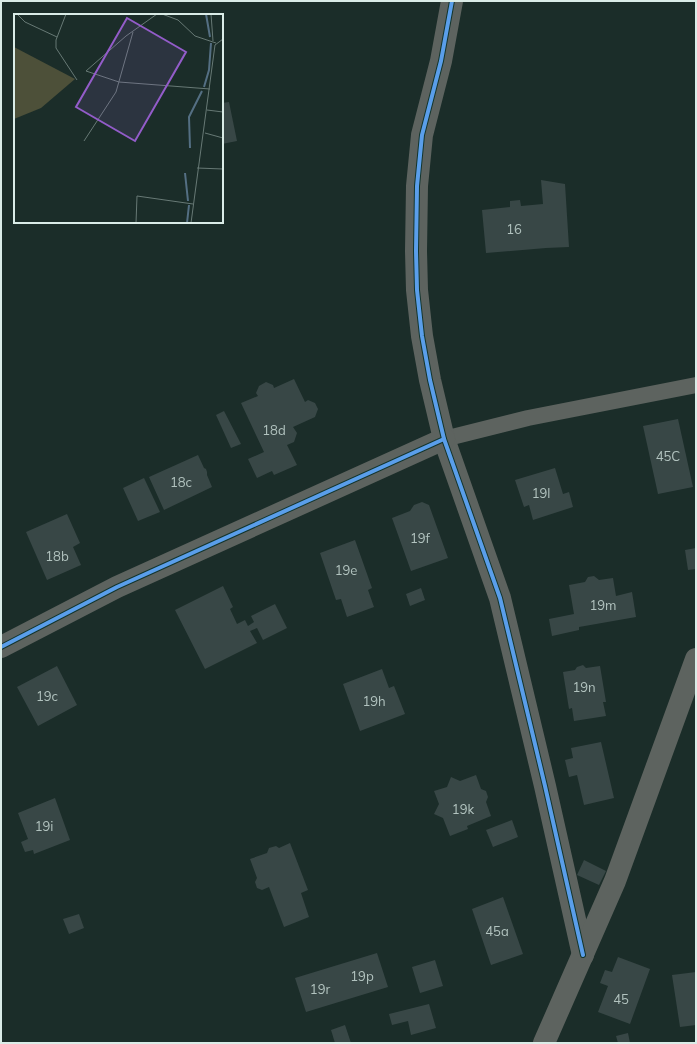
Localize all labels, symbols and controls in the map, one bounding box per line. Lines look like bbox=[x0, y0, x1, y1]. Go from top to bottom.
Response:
inset map bbox=[14, 14, 223, 223]
house number: 16 bbox=[506, 221, 522, 237]
house number: 18d bbox=[262, 422, 286, 438]
house number: 45C bbox=[656, 448, 680, 464]
house number: 18c bbox=[170, 474, 192, 490]
house number: 19l bbox=[532, 485, 550, 501]
house number: 19f bbox=[410, 530, 431, 546]
house number: 18b bbox=[45, 548, 69, 564]
house number: 19e bbox=[335, 562, 357, 578]
house number: 19m bbox=[589, 597, 617, 613]
house number: 19n bbox=[572, 679, 596, 695]
house number: 19c bbox=[36, 688, 58, 704]
house number: 19h bbox=[362, 693, 386, 709]
house number: 19k bbox=[452, 801, 474, 817]
house number: 19i bbox=[35, 818, 53, 834]
house number: 45a bbox=[485, 923, 509, 939]
house number: 19p bbox=[350, 968, 374, 984]
house number: 19r bbox=[310, 981, 330, 997]
house number: 45 bbox=[613, 991, 629, 1007]

